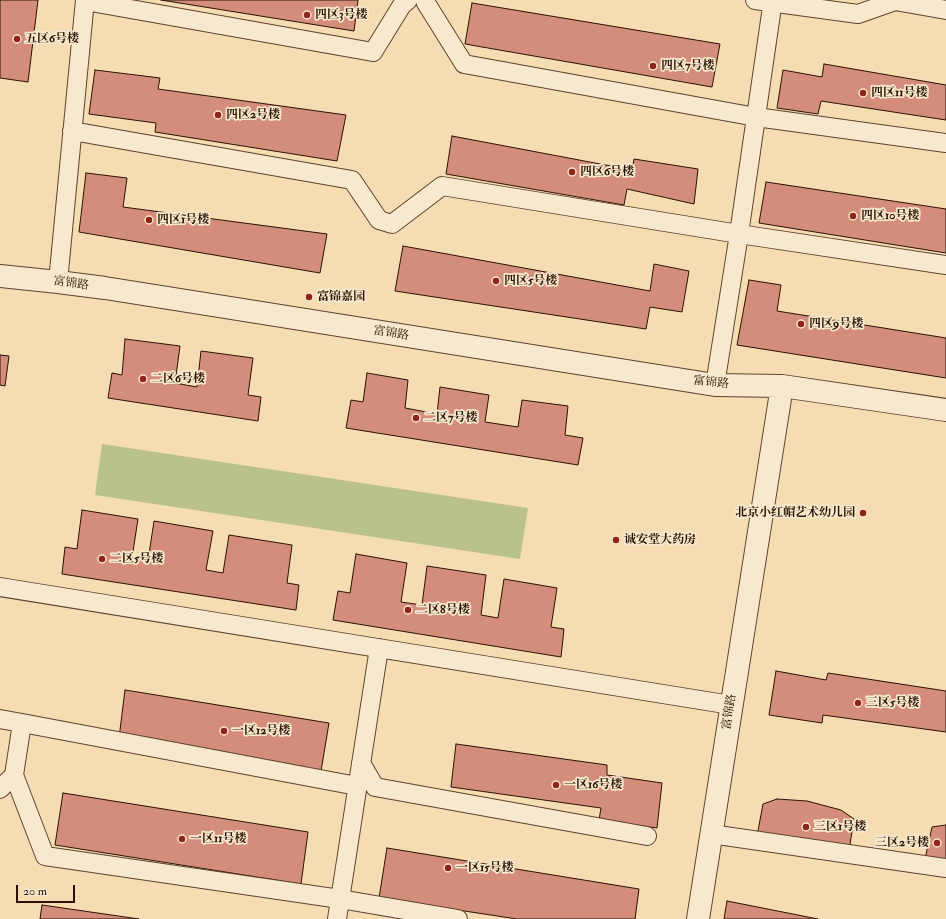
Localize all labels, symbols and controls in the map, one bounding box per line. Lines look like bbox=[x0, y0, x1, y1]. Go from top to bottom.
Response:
place label: 四区3号楼 bbox=[315, 8, 368, 22]
marker: 四区3号楼 bbox=[302, 10, 312, 20]
place label: 五区6号楼 bbox=[25, 32, 79, 46]
marker: 五区6号楼 bbox=[12, 34, 22, 44]
place label: 四区7号楼 bbox=[661, 59, 715, 73]
marker: 四区7号楼 bbox=[648, 61, 658, 71]
place label: 四区11号楼 bbox=[871, 86, 928, 100]
marker: 四区11号楼 bbox=[858, 88, 868, 98]
place label: 四区2号楼 bbox=[226, 108, 280, 122]
marker: 四区2号楼 bbox=[213, 110, 223, 120]
place label: 四区6号楼 bbox=[580, 165, 634, 179]
marker: 四区6号楼 bbox=[567, 167, 577, 177]
place label: 四区10号楼 bbox=[861, 209, 919, 223]
marker: 四区10号楼 bbox=[848, 211, 858, 221]
place label: 四区1号楼 bbox=[157, 213, 209, 227]
marker: 四区1号楼 bbox=[144, 215, 154, 225]
street label: 富锦路 bbox=[52, 274, 90, 294]
place label: 四区5号楼 bbox=[504, 274, 557, 288]
marker: 四区5号楼 bbox=[491, 276, 501, 286]
place label: 富锦嘉园 bbox=[317, 290, 365, 304]
marker: 富锦嘉园 bbox=[304, 292, 314, 302]
place label: 四区9号楼 bbox=[809, 317, 863, 331]
marker: 四区9号楼 bbox=[796, 319, 806, 329]
street label: 富锦路 bbox=[372, 324, 410, 344]
place label: 二区6号楼 bbox=[151, 372, 205, 386]
marker: 二区6号楼 bbox=[138, 374, 148, 384]
street label: 富锦路 bbox=[692, 374, 730, 392]
place label: 二区7号楼 bbox=[424, 411, 478, 425]
marker: 二区7号楼 bbox=[411, 413, 421, 423]
place label: 北京小红帽艺术幼儿园 bbox=[735, 506, 855, 520]
marker: 北京小红帽艺术幼儿园 bbox=[858, 508, 868, 518]
place label: 诚安堂大药房 bbox=[624, 533, 696, 547]
marker: 诚安堂大药房 bbox=[611, 535, 621, 545]
place label: 二区5号楼 bbox=[110, 552, 163, 566]
marker: 二区5号楼 bbox=[97, 554, 107, 564]
place label: 二区8号楼 bbox=[416, 603, 470, 617]
marker: 二区8号楼 bbox=[403, 605, 413, 615]
street label: 富锦路 bbox=[720, 693, 740, 731]
place label: 三区5号楼 bbox=[866, 696, 919, 710]
marker: 三区5号楼 bbox=[853, 698, 863, 708]
place label: 一区12号楼 bbox=[232, 724, 290, 738]
marker: 一区12号楼 bbox=[219, 726, 229, 736]
place label: 一区16号楼 bbox=[564, 778, 622, 792]
marker: 一区16号楼 bbox=[551, 780, 561, 790]
place label: 三区1号楼 bbox=[814, 820, 866, 834]
marker: 三区1号楼 bbox=[801, 822, 811, 832]
place label: 一区11号楼 bbox=[190, 832, 247, 846]
marker: 一区11号楼 bbox=[177, 834, 187, 844]
place label: 三区2号楼 bbox=[875, 836, 929, 850]
marker: 三区2号楼 bbox=[932, 838, 942, 848]
place label: 一区15号楼 bbox=[456, 861, 514, 875]
marker: 一区15号楼 bbox=[443, 863, 453, 873]
scale bar bbox=[18, 877, 77, 903]
text: 20 m bbox=[23, 884, 47, 899]

